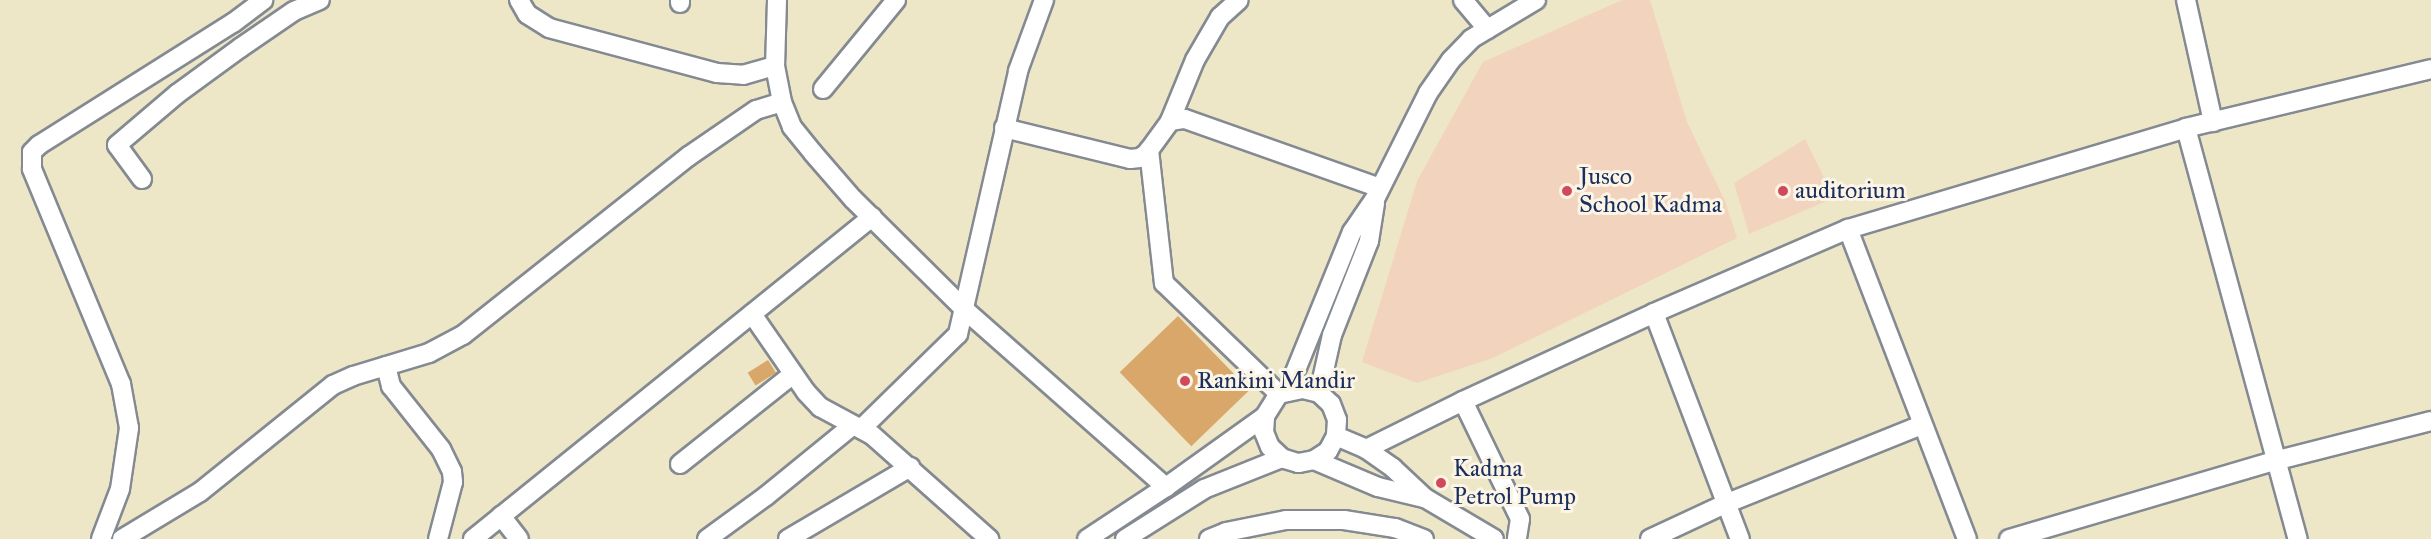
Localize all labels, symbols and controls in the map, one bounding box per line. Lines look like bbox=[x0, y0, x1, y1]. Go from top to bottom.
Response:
place label: Jusco School Kadma bbox=[1579, 163, 1722, 219]
place label: auditorium bbox=[1795, 177, 1906, 205]
marker: Jusco School Kadma bbox=[1560, 184, 1574, 198]
marker: auditorium bbox=[1776, 184, 1790, 198]
place label: Rankini Mandir bbox=[1197, 367, 1355, 395]
marker: Rankini Mandir bbox=[1178, 374, 1192, 388]
place label: Kadma Petrol Pump bbox=[1453, 455, 1576, 511]
marker: Kadma Petrol Pump bbox=[1434, 476, 1448, 490]

